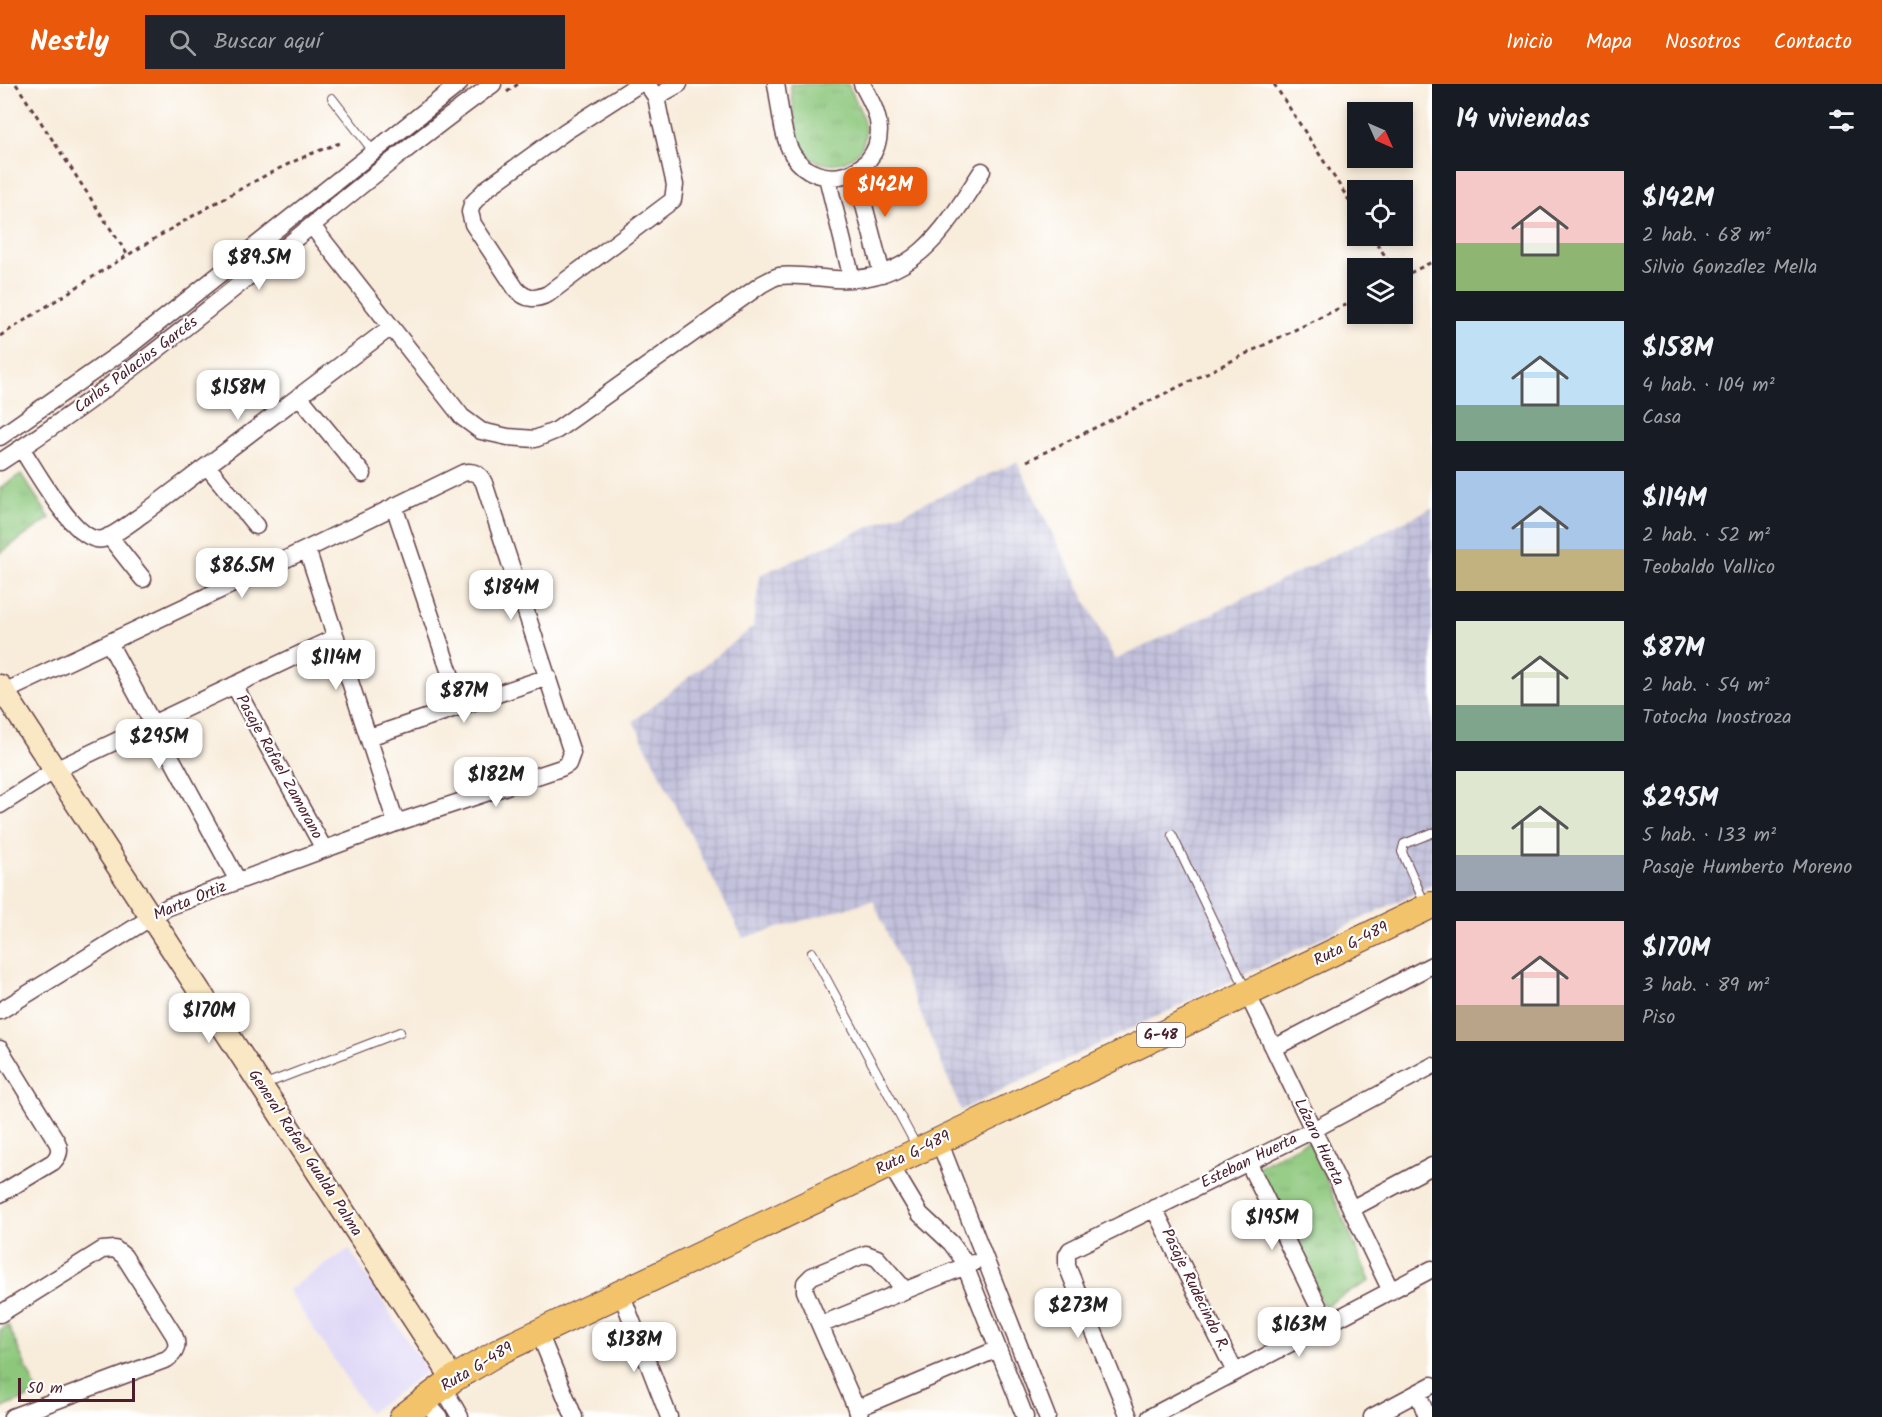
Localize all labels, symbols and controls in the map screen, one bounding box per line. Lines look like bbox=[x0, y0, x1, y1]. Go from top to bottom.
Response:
search box bbox=[145, 15, 565, 69]
text: Nestly bbox=[30, 20, 109, 65]
text: Buscar aquí bbox=[214, 25, 321, 60]
icon: search bbox=[166, 26, 199, 59]
text: Inicio bbox=[1506, 26, 1553, 59]
text: Mapa bbox=[1586, 26, 1632, 59]
text: Nosotros bbox=[1665, 26, 1741, 59]
text: Contacto bbox=[1774, 26, 1852, 59]
text: 14 viviendas bbox=[1456, 99, 1590, 141]
north arrow bbox=[1347, 102, 1413, 168]
map controls bbox=[1347, 102, 1413, 324]
icon: filters bbox=[1825, 104, 1858, 137]
pin: $142M bbox=[843, 167, 927, 218]
text: $142M bbox=[857, 170, 913, 202]
text: $142M bbox=[1642, 178, 1714, 220]
button: locate bbox=[1347, 180, 1413, 246]
icon: home bbox=[1504, 195, 1576, 267]
text: 2 hab. · 68 m² bbox=[1642, 220, 1771, 252]
pin: $89.5M bbox=[210, 240, 308, 291]
text: $89.5M bbox=[227, 243, 291, 275]
text: Silvio González Mella bbox=[1642, 252, 1817, 284]
button: layers bbox=[1347, 258, 1413, 324]
street label: Carlos Palacios Garcés bbox=[69, 310, 203, 420]
text: $158M bbox=[1642, 328, 1713, 370]
icon: home bbox=[1504, 345, 1576, 417]
pin: $158M bbox=[196, 370, 280, 421]
text: 4 hab. · 104 m² bbox=[1642, 370, 1775, 402]
text: $158M bbox=[211, 373, 265, 405]
text: Casa bbox=[1642, 402, 1681, 434]
text: $114M bbox=[1642, 478, 1707, 520]
icon: home bbox=[1504, 495, 1576, 567]
text: 2 hab. · 52 m² bbox=[1642, 520, 1770, 552]
pin: $86.5M bbox=[193, 548, 291, 599]
text: $86.5M bbox=[210, 551, 274, 583]
text: Teobaldo Vallico bbox=[1642, 552, 1775, 584]
pin: $184M bbox=[469, 570, 553, 621]
text: $184M bbox=[483, 573, 539, 605]
text: $87M bbox=[1642, 628, 1705, 670]
pin: $114M bbox=[294, 640, 378, 691]
text: $114M bbox=[311, 643, 361, 675]
icon: home bbox=[1504, 645, 1576, 717]
text: 2 hab. · 54 m² bbox=[1642, 670, 1770, 702]
pin: $87M bbox=[428, 673, 500, 724]
text: $87M bbox=[440, 676, 488, 708]
street label: Pasaje Rafael Zamorano bbox=[229, 690, 329, 844]
text: Totocha Inostroza bbox=[1642, 702, 1792, 734]
pin: $295M bbox=[117, 719, 201, 770]
text: $295M bbox=[130, 722, 188, 754]
pin: $182M bbox=[454, 757, 538, 808]
text: $182M bbox=[468, 760, 524, 792]
text: $295M bbox=[1642, 778, 1719, 820]
icon: home bbox=[1504, 795, 1576, 867]
text: 5 hab. · 133 m² bbox=[1642, 820, 1776, 852]
text: Pasaje Humberto Moreno bbox=[1642, 852, 1852, 884]
street label: Marta Ortiz bbox=[149, 874, 231, 928]
street label: Ruta G-489 bbox=[1309, 915, 1393, 973]
text: $170M bbox=[1642, 928, 1711, 970]
icon: home bbox=[1504, 945, 1576, 1017]
text: 3 hab. · 89 m² bbox=[1642, 970, 1769, 1002]
pin: $170M bbox=[167, 993, 251, 1044]
text: $170M bbox=[183, 996, 235, 1028]
text: Piso bbox=[1642, 1002, 1675, 1034]
road number: G-48 bbox=[1137, 1023, 1185, 1047]
street label: General Rafael Gualda Palma bbox=[241, 1064, 369, 1242]
street label: Lázaro Huerta bbox=[1287, 1094, 1351, 1190]
street label: Ruta G-489 bbox=[871, 1124, 955, 1182]
street label: Esteban Huerta bbox=[1196, 1127, 1302, 1195]
pin: $195M bbox=[1230, 1200, 1314, 1251]
text: $195M bbox=[1245, 1203, 1299, 1235]
street label: Pasaje Rudecindo R. bbox=[1154, 1224, 1236, 1356]
pin: $273M bbox=[1036, 1288, 1120, 1339]
text: $273M bbox=[1049, 1291, 1108, 1323]
pin: $163M bbox=[1257, 1307, 1341, 1358]
text: $163M bbox=[1272, 1310, 1326, 1342]
pin: $138M bbox=[592, 1322, 676, 1373]
text: $138M bbox=[606, 1325, 662, 1357]
street label: Ruta G-489 bbox=[436, 1335, 518, 1398]
scale bar bbox=[18, 1375, 135, 1402]
text: 50 m bbox=[27, 1376, 63, 1401]

